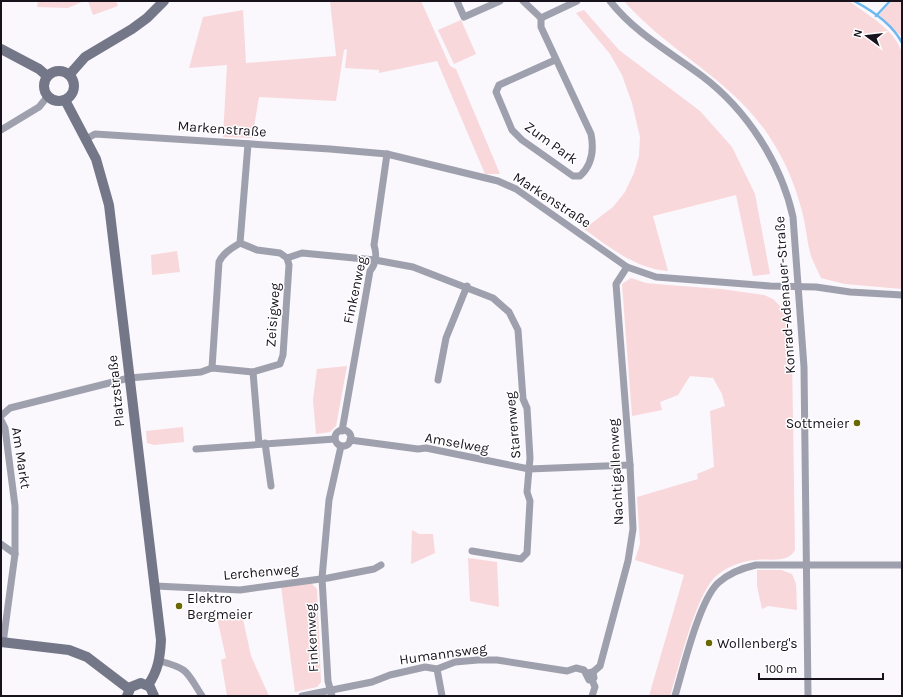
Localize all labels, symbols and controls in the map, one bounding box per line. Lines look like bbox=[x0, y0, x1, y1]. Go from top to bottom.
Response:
north arrow bbox=[847, 16, 887, 56]
text: N bbox=[851, 28, 865, 39]
street label: Markenstraße bbox=[177, 117, 267, 141]
street label: Zum Park bbox=[521, 118, 581, 168]
street label: Markenstraße bbox=[510, 169, 594, 231]
street label: Konrad-Adenauer-Straße bbox=[771, 216, 799, 374]
street label: Finkenweg bbox=[340, 255, 370, 325]
street label: Zeisigweg bbox=[262, 282, 284, 348]
street label: Platzstraße bbox=[104, 354, 128, 428]
street label: Starenweg bbox=[502, 391, 524, 459]
place label: Sottmeier bbox=[786, 415, 850, 432]
street label: Nachtigallenweg bbox=[605, 418, 627, 526]
marker: Sottmeier bbox=[852, 418, 862, 428]
street label: Am Markt bbox=[8, 426, 34, 490]
street label: Amselweg bbox=[424, 429, 490, 457]
street label: Lerchenweg bbox=[223, 560, 299, 584]
place label: Elektro Bergmeier bbox=[187, 590, 253, 623]
marker: Elektro Bergmeier bbox=[174, 601, 184, 611]
street label: Finkenweg bbox=[302, 603, 322, 673]
place label: Wollenberg's bbox=[717, 635, 798, 652]
marker: Wollenberg's bbox=[704, 638, 714, 648]
street label: Humannsweg bbox=[398, 639, 488, 669]
scale bar bbox=[759, 655, 883, 681]
text: 100 m bbox=[765, 662, 797, 676]

